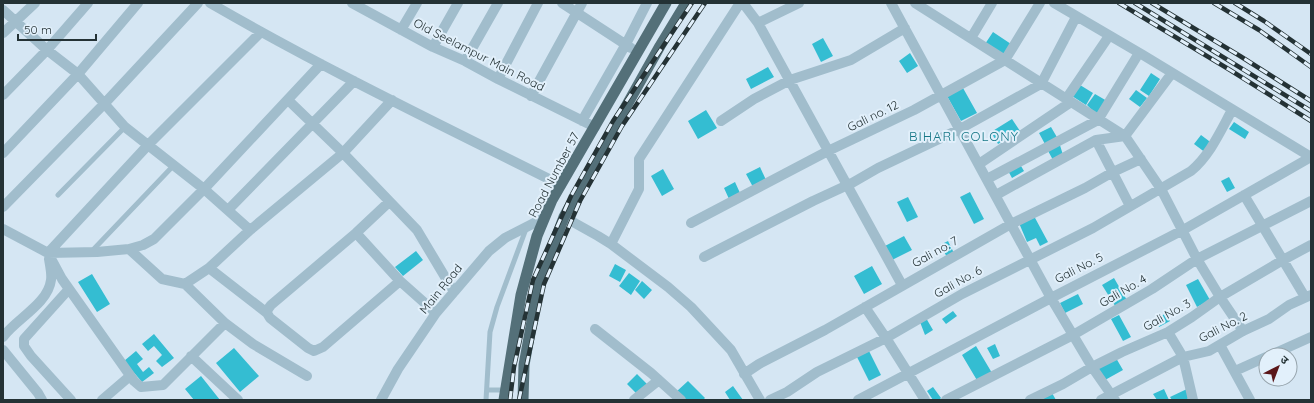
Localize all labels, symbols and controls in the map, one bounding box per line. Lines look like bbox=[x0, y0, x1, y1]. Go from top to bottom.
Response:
street label: Old Seelampur Main Road bbox=[411, 15, 547, 94]
scale bar bbox=[18, 16, 96, 42]
text: 50 m bbox=[24, 22, 52, 37]
street label: Gali no. 12 bbox=[845, 97, 901, 134]
district label: BIHARI COLONY bbox=[909, 128, 1019, 144]
street label: Road Number 57 bbox=[525, 130, 582, 220]
street label: Gali no. 7 bbox=[909, 233, 960, 270]
street label: Gali No. 5 bbox=[1052, 249, 1106, 286]
street label: Main Road bbox=[416, 261, 465, 317]
street label: Gali No. 6 bbox=[931, 262, 985, 301]
street label: Gali No. 4 bbox=[1096, 271, 1149, 310]
street label: Gali No. 3 bbox=[1140, 295, 1193, 334]
street label: Gali No. 2 bbox=[1196, 308, 1250, 345]
north arrow bbox=[1258, 347, 1298, 387]
text: उ bbox=[1278, 352, 1292, 367]

